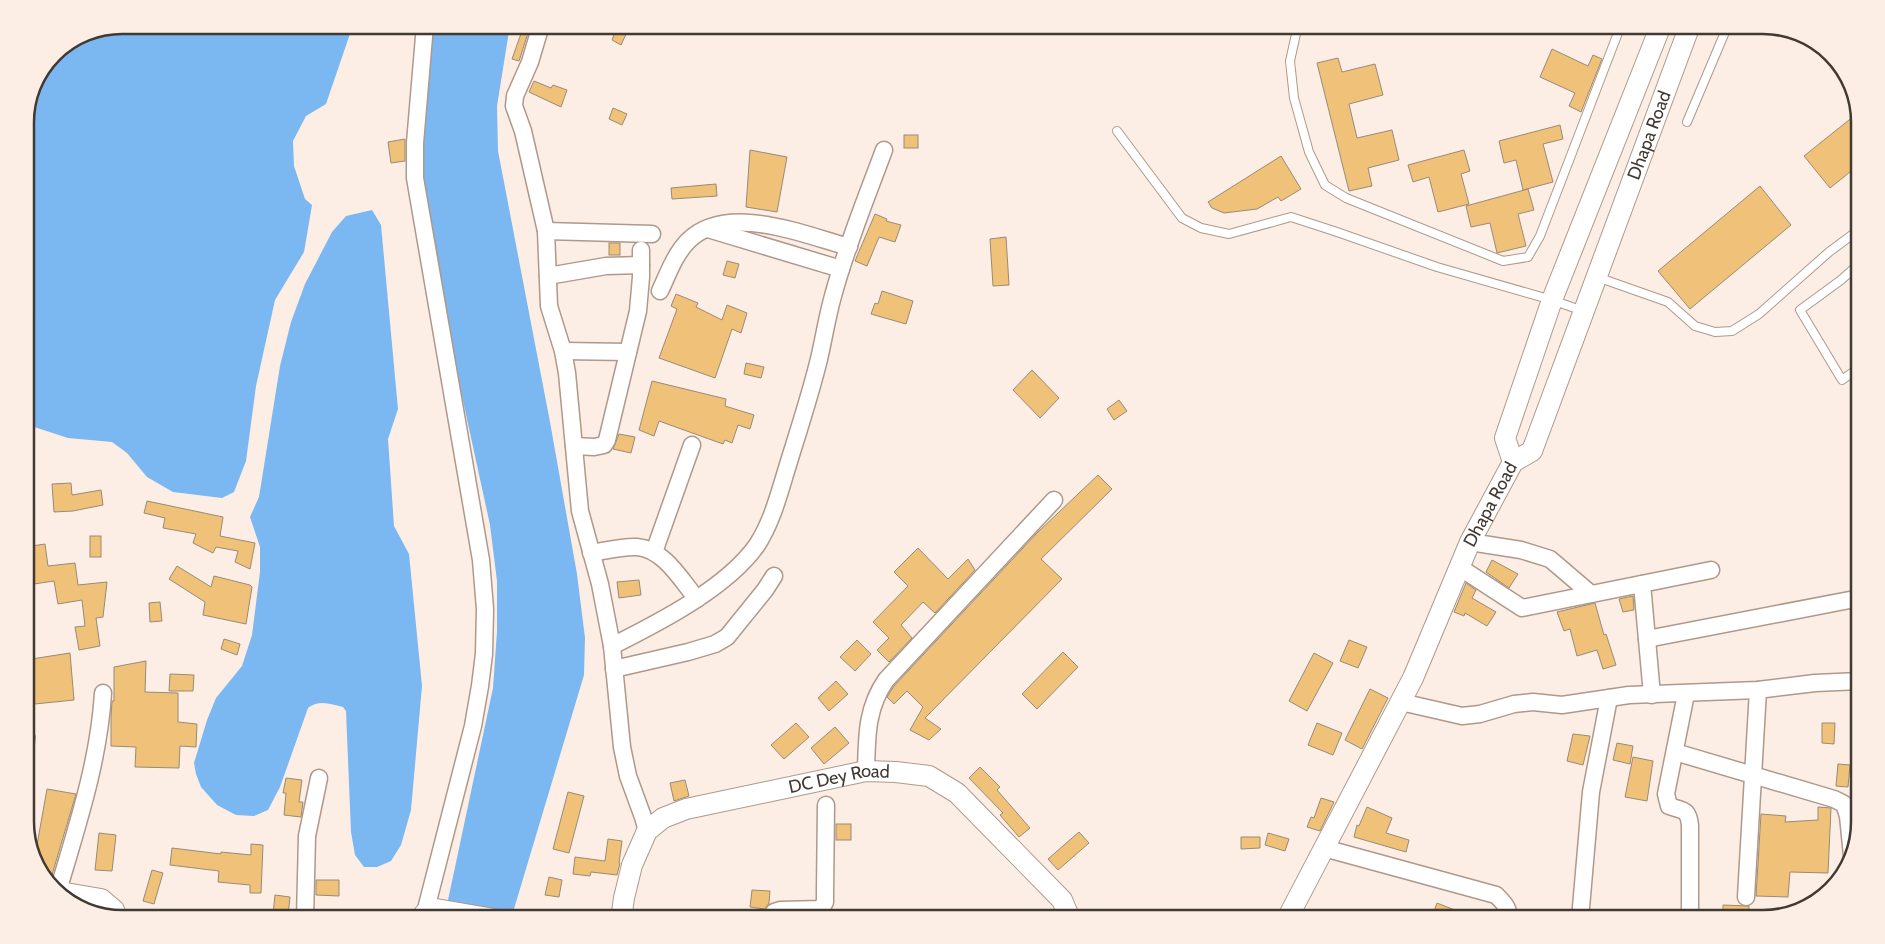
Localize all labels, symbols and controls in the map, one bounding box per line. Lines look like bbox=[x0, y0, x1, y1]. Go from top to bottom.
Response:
street label: Dhapa Road bbox=[1623, 88, 1676, 183]
street label: Dhapa Road bbox=[1458, 458, 1522, 551]
street label: DC Dey Road bbox=[787, 760, 890, 798]

